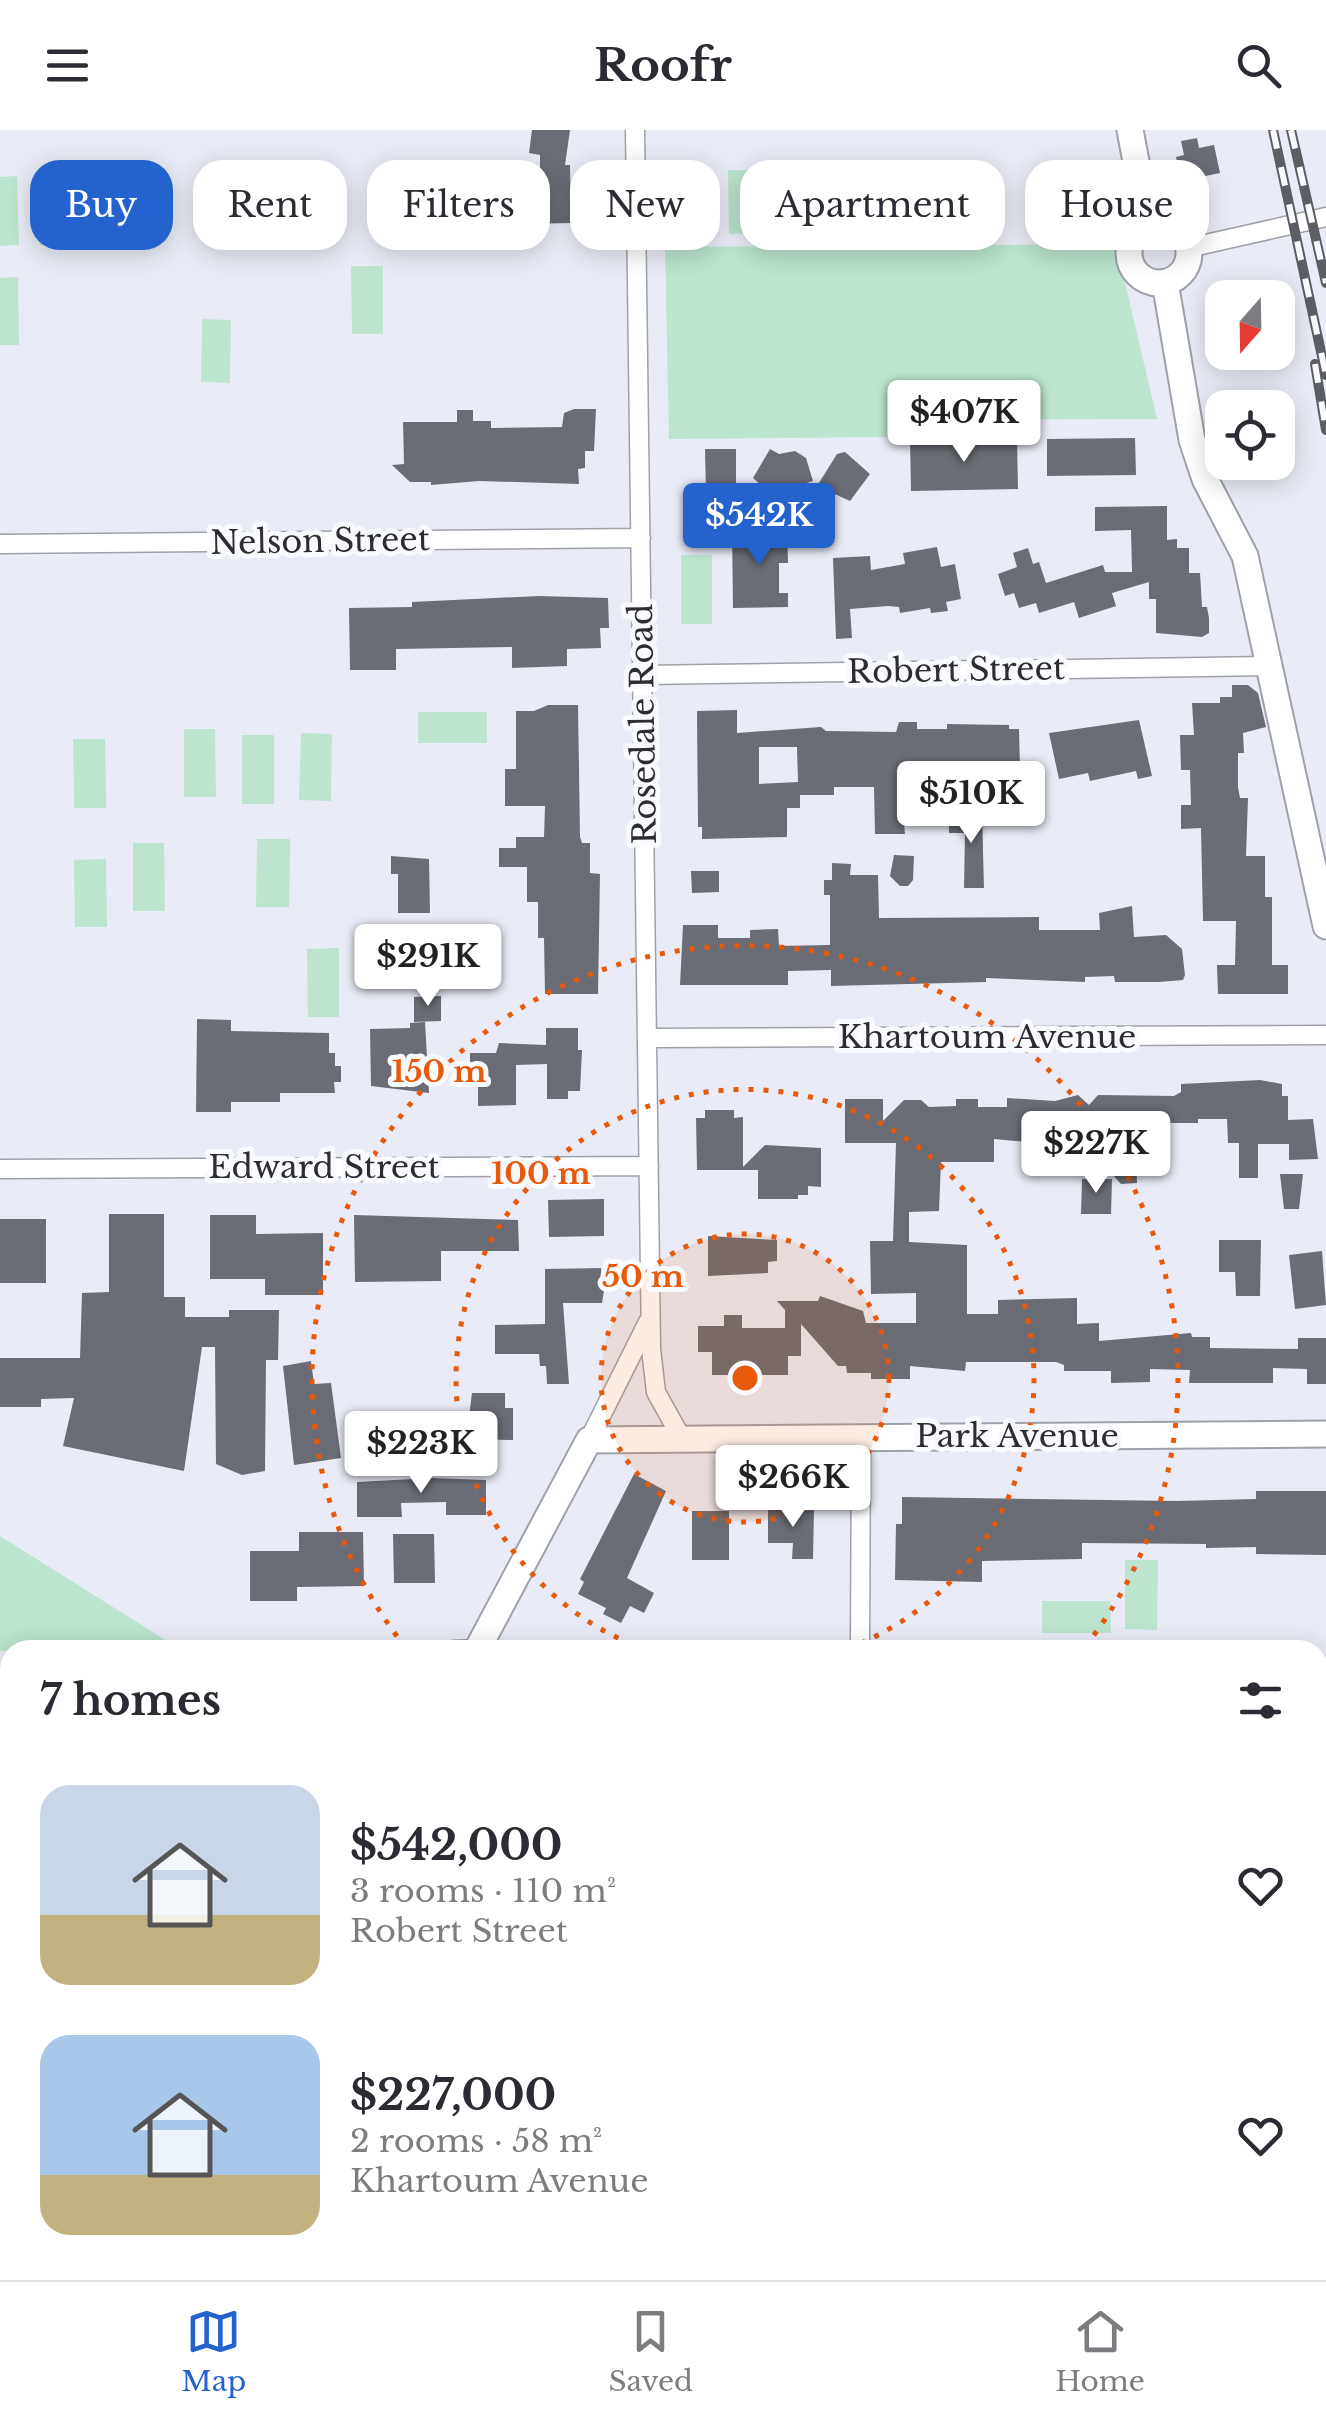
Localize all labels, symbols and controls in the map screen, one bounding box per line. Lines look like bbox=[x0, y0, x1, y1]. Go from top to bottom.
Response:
text: Roofr bbox=[594, 37, 732, 93]
icon: menu bbox=[40, 38, 95, 93]
icon: search bbox=[1231, 38, 1286, 93]
chip: Buy bbox=[30, 160, 173, 250]
chip: Rent bbox=[193, 160, 347, 250]
chip: Filters bbox=[367, 160, 550, 250]
chip: New bbox=[570, 160, 720, 250]
chip: Apartment bbox=[740, 160, 1005, 250]
chip: House bbox=[1025, 160, 1209, 250]
north arrow bbox=[1205, 280, 1295, 370]
map controls bbox=[1205, 280, 1295, 480]
pin: $407K bbox=[894, 380, 1034, 465]
button: locate bbox=[1205, 390, 1295, 480]
text: $407K bbox=[909, 392, 1019, 432]
pin: $542K bbox=[689, 483, 829, 568]
text: $542K bbox=[705, 495, 813, 535]
street label: Nelson Street bbox=[210, 519, 430, 563]
street label: Rosedale Road bbox=[621, 603, 665, 845]
street label: Robert Street bbox=[847, 648, 1065, 692]
pin: $510K bbox=[901, 761, 1041, 846]
text: $510K bbox=[919, 773, 1023, 813]
pin: $291K bbox=[358, 924, 498, 1009]
text: $291K bbox=[376, 936, 480, 976]
street label: Khartoum Avenue bbox=[838, 1017, 1136, 1057]
text: 150 m bbox=[392, 1053, 486, 1090]
pin: $227K bbox=[1026, 1111, 1166, 1196]
text: $227K bbox=[1043, 1123, 1149, 1163]
street label: Edward Street bbox=[208, 1147, 440, 1187]
text: 100 m bbox=[491, 1155, 591, 1192]
text: 50 m bbox=[602, 1258, 684, 1295]
centre of rings bbox=[727, 1360, 763, 1396]
pin: $223K bbox=[351, 1411, 491, 1496]
street label: Park Avenue bbox=[915, 1416, 1119, 1456]
text: $223K bbox=[367, 1423, 475, 1463]
pin: $266K bbox=[723, 1445, 863, 1530]
text: $266K bbox=[738, 1457, 848, 1497]
icon: filters bbox=[1233, 1673, 1288, 1728]
text: 7 homes bbox=[40, 1674, 221, 1726]
text: $542,000 bbox=[350, 1819, 563, 1871]
icon: home bbox=[120, 1825, 240, 1945]
icon: heart bbox=[1233, 1858, 1288, 1913]
text: 3 rooms · 110 m² bbox=[350, 1871, 616, 1911]
text: Robert Street bbox=[350, 1911, 568, 1951]
text: $227,000 bbox=[350, 2069, 556, 2121]
icon: home bbox=[120, 2075, 240, 2195]
icon: heart bbox=[1233, 2108, 1288, 2163]
text: 2 rooms · 58 m² bbox=[350, 2121, 602, 2161]
text: Khartoum Avenue bbox=[350, 2161, 649, 2201]
tab: Map bbox=[181, 2304, 246, 2399]
tab: Saved bbox=[609, 2304, 693, 2399]
tab: Home bbox=[1055, 2304, 1145, 2399]

